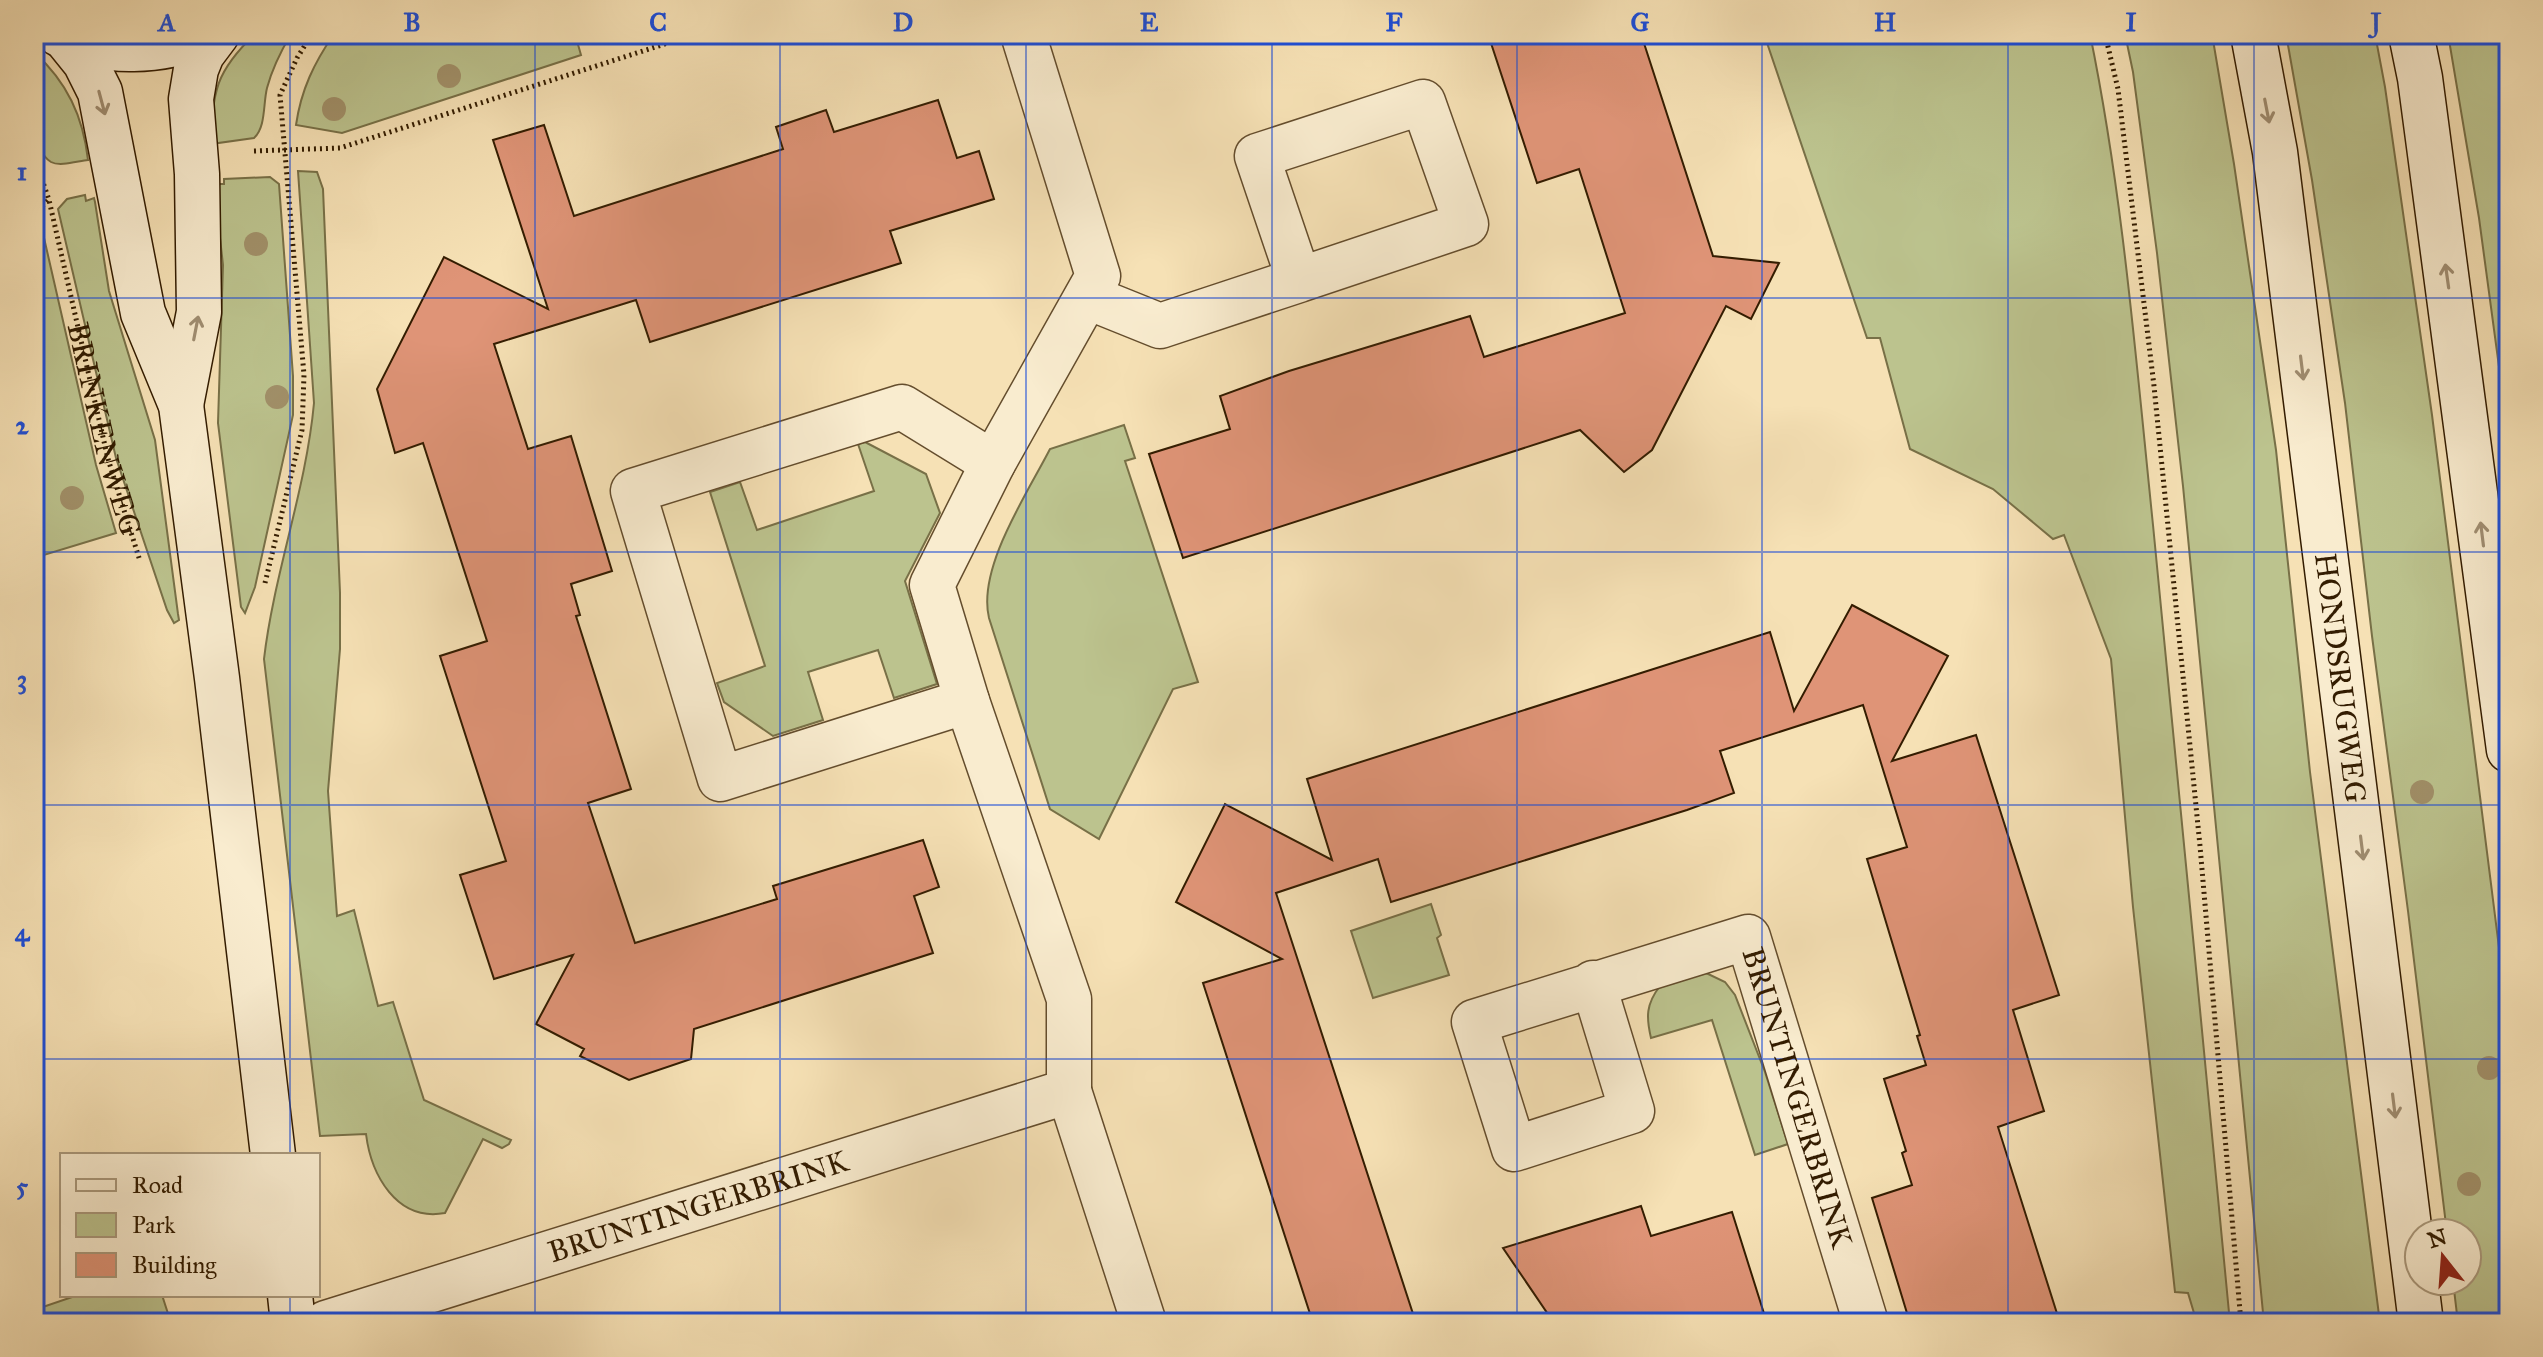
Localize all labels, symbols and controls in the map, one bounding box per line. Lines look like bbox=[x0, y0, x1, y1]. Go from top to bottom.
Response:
text: A bbox=[156, 6, 176, 38]
text: B bbox=[403, 6, 421, 38]
text: C bbox=[649, 6, 667, 38]
text: D bbox=[893, 6, 913, 38]
text: E bbox=[1140, 6, 1159, 38]
text: F bbox=[1386, 6, 1403, 38]
text: G bbox=[1630, 6, 1650, 38]
text: H bbox=[1874, 6, 1897, 38]
text: I bbox=[2125, 6, 2137, 38]
text: J bbox=[2368, 6, 2382, 39]
one-way arrow bbox=[96, 89, 111, 115]
one-way arrow bbox=[2261, 97, 2276, 123]
text: 1 bbox=[17, 155, 27, 187]
one-way arrow bbox=[2439, 264, 2454, 290]
one-way arrow bbox=[189, 316, 204, 341]
street label: BRINKENWEG bbox=[59, 319, 149, 540]
one-way arrow bbox=[2295, 354, 2310, 381]
text: 2 bbox=[16, 409, 30, 441]
one-way arrow bbox=[2474, 521, 2489, 548]
street label: HONDSRUGWEG bbox=[2307, 551, 2374, 805]
text: 3 bbox=[17, 663, 27, 695]
one-way arrow bbox=[2355, 835, 2370, 861]
text: 4 bbox=[15, 916, 31, 948]
street label: BRUNTINGERBRINK bbox=[1734, 943, 1860, 1253]
one-way arrow bbox=[2387, 1093, 2402, 1119]
street label: BRUNTINGERBRINK bbox=[544, 1143, 853, 1271]
legend bbox=[60, 1153, 320, 1297]
text: 5 bbox=[16, 1170, 29, 1202]
text: Road bbox=[132, 1170, 183, 1200]
text: Park bbox=[132, 1210, 176, 1240]
north arrow bbox=[2403, 1217, 2483, 1297]
text: N bbox=[2424, 1223, 2450, 1254]
text: Building bbox=[132, 1250, 217, 1280]

